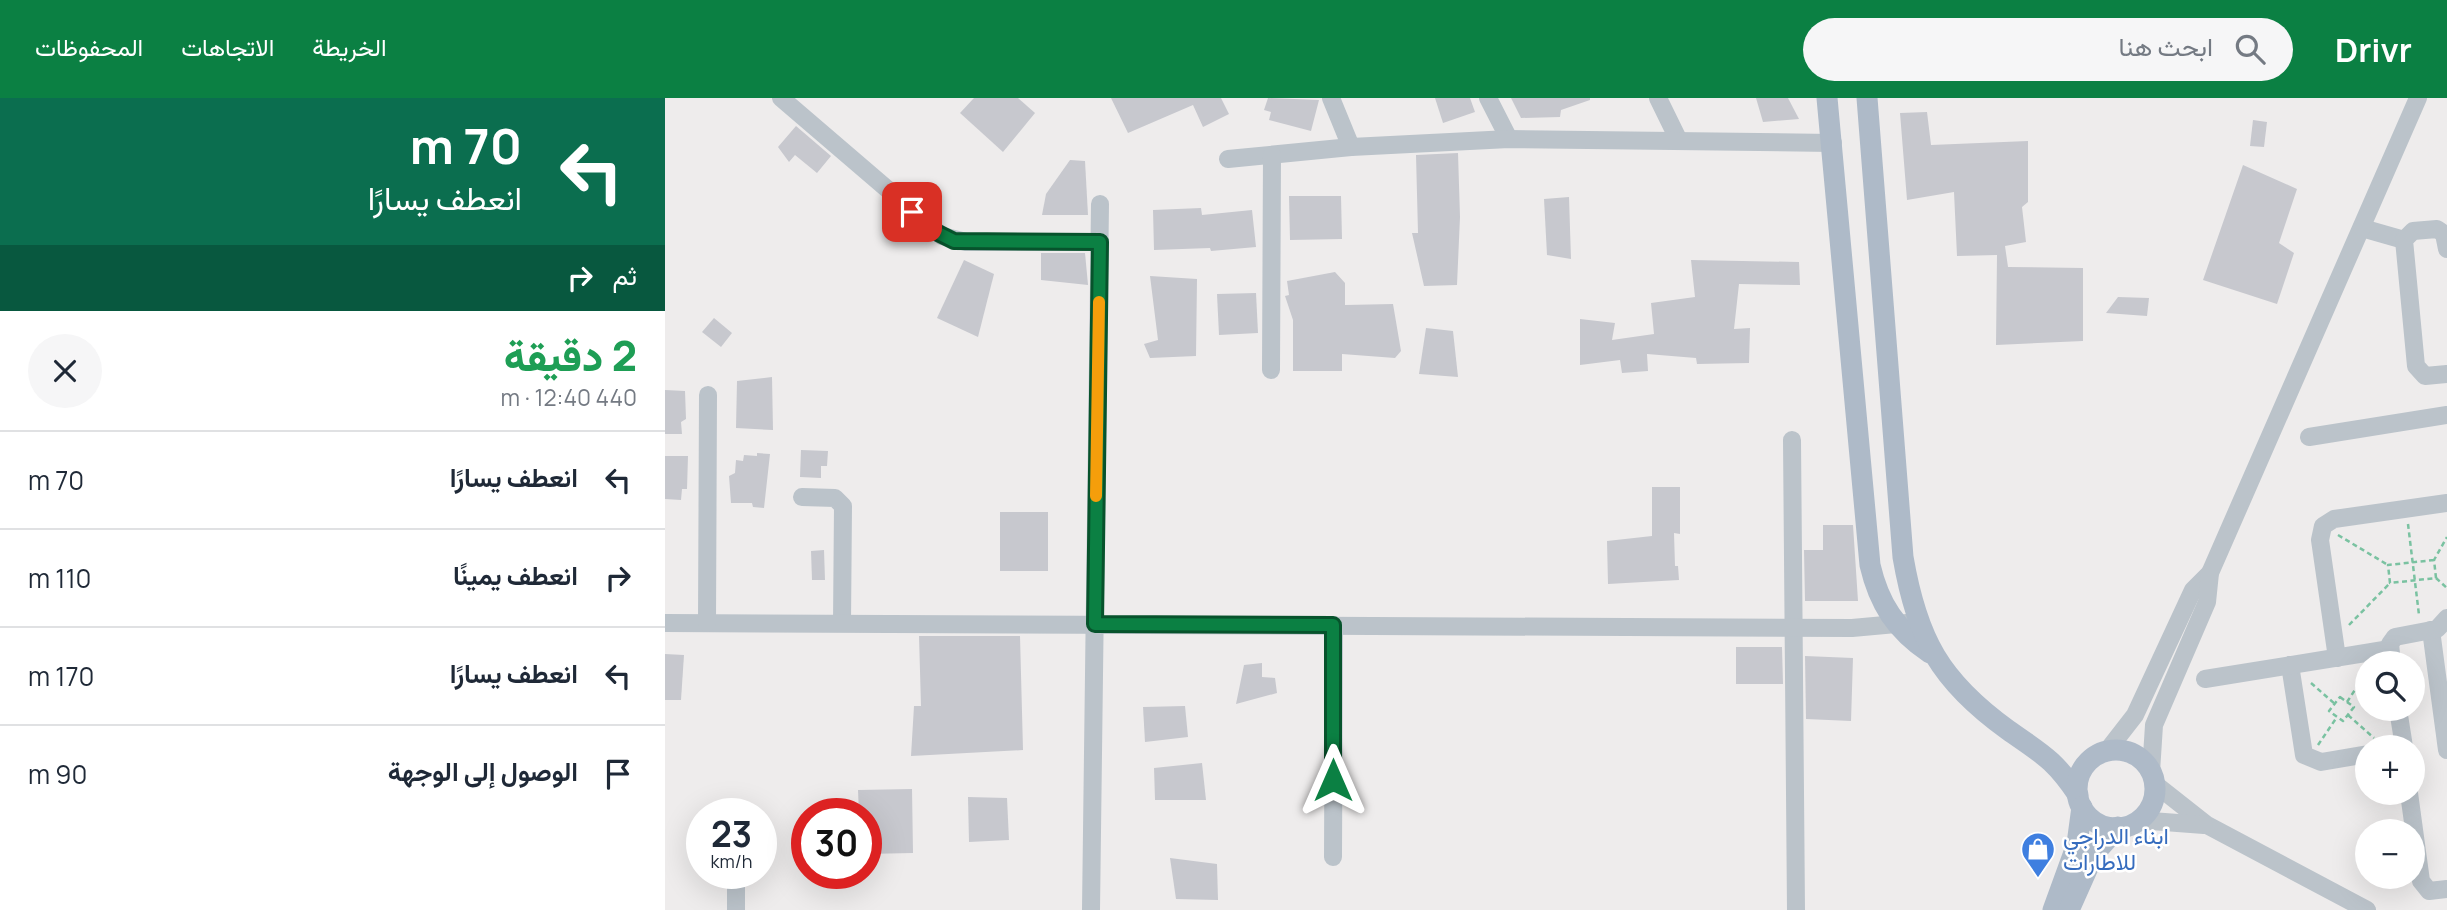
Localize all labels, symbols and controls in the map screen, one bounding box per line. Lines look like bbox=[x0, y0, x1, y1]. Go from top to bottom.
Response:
search box bbox=[1803, 18, 2293, 81]
text: Drivr bbox=[2335, 27, 2412, 72]
text: ابحث هنا bbox=[2119, 28, 2213, 64]
text: المحفوظات bbox=[35, 30, 143, 63]
text: الاتجاهات bbox=[181, 30, 274, 63]
text: الخريطة bbox=[312, 30, 387, 63]
icon: search bbox=[2231, 30, 2269, 68]
text: 70 m bbox=[410, 112, 522, 179]
icon: left bbox=[546, 126, 637, 217]
text: انعطف يسارًا bbox=[368, 176, 522, 220]
pin bbox=[882, 182, 942, 242]
icon: arrive bbox=[893, 193, 931, 231]
text: ثم bbox=[613, 257, 637, 293]
icon: right bbox=[561, 259, 599, 297]
text: 2 دقيقة bbox=[504, 326, 637, 384]
button: close bbox=[28, 334, 102, 408]
text: 440 m · 12:40 bbox=[501, 381, 637, 413]
text: انعطف يسارًا bbox=[450, 459, 578, 495]
icon: left bbox=[599, 461, 637, 499]
text: 70 m bbox=[28, 462, 84, 498]
text: انعطف يمينًا bbox=[453, 557, 578, 593]
icon: right bbox=[599, 559, 637, 597]
text: 110 m bbox=[28, 560, 91, 596]
map controls bbox=[2355, 651, 2425, 889]
button: search bbox=[2355, 651, 2425, 721]
text: انعطف يسارًا bbox=[450, 655, 578, 691]
icon: left bbox=[599, 657, 637, 695]
text: 170 m bbox=[28, 658, 94, 694]
button: + bbox=[2355, 735, 2425, 805]
position arrow bbox=[1296, 743, 1370, 817]
text: الوصول إلى الوجهة bbox=[388, 753, 578, 789]
icon: arrive bbox=[599, 755, 637, 793]
text: 90 m bbox=[28, 756, 87, 792]
speed limit sign: 30 bbox=[791, 798, 882, 889]
text: 23 bbox=[711, 810, 752, 858]
place label: ابناء الدراجي للاطارات bbox=[2063, 819, 2169, 877]
button: − bbox=[2355, 819, 2425, 889]
shop icon: ابناء الدراجي للاطارات bbox=[2019, 830, 2057, 879]
text: km/h bbox=[711, 849, 752, 873]

